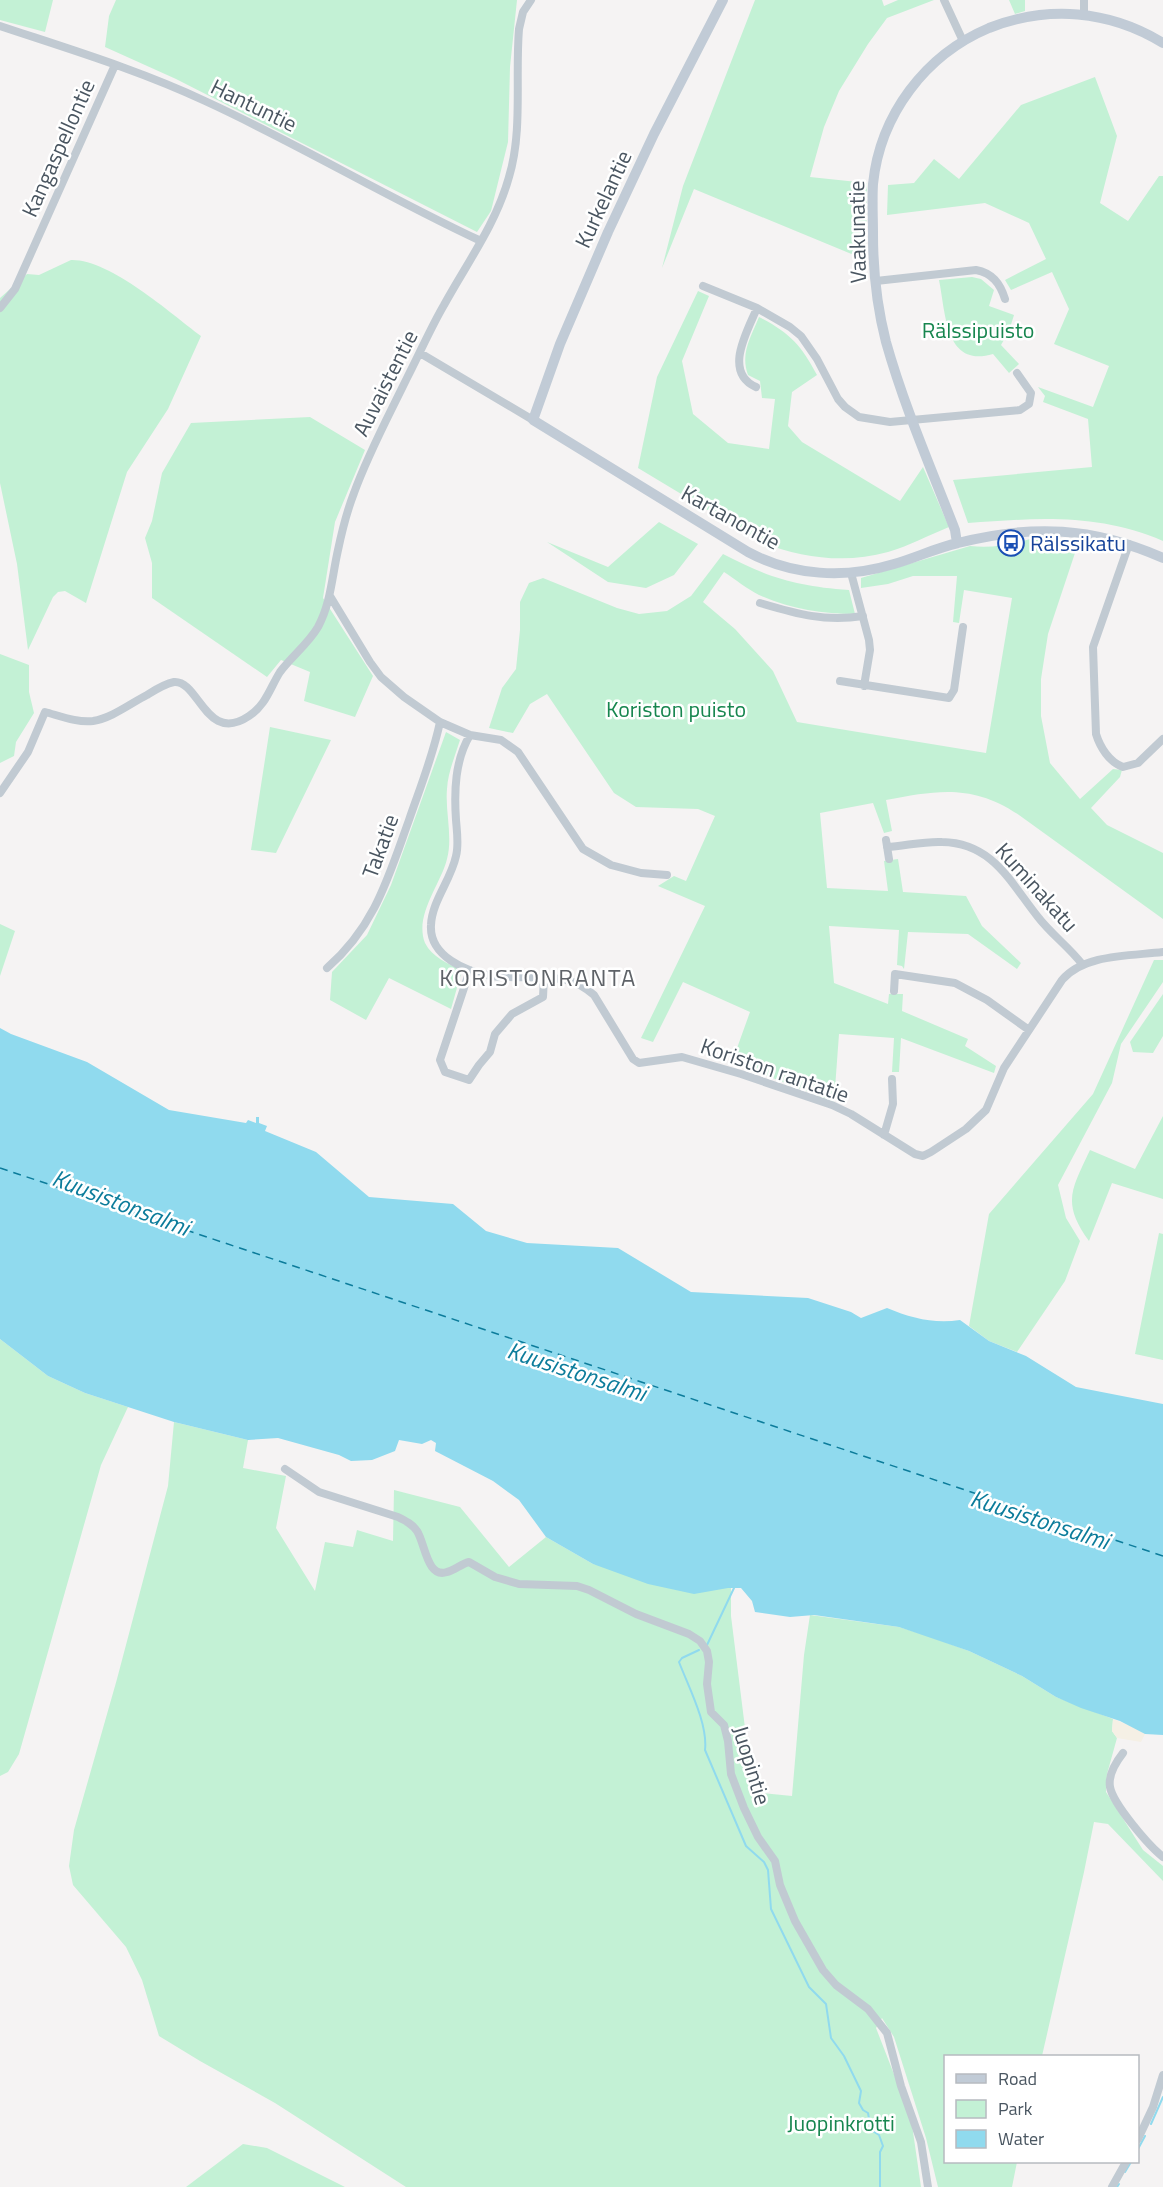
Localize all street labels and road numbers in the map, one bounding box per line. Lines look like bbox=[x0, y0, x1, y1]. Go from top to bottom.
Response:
street label: Hantuntie bbox=[205, 69, 303, 141]
street label: Kangaspellontie bbox=[12, 74, 104, 222]
street label: Kurkelantie bbox=[566, 145, 640, 253]
street label: Vaakunatie bbox=[839, 180, 875, 284]
street label: Auvaistentie bbox=[344, 324, 426, 442]
street label: Kartanontie bbox=[675, 476, 787, 558]
street label: Takatie bbox=[353, 809, 407, 883]
street label: Kuminakatu bbox=[987, 834, 1087, 940]
street label: Koriston rantatie bbox=[696, 1029, 854, 1111]
street label: Juopintie bbox=[724, 1721, 780, 1809]

